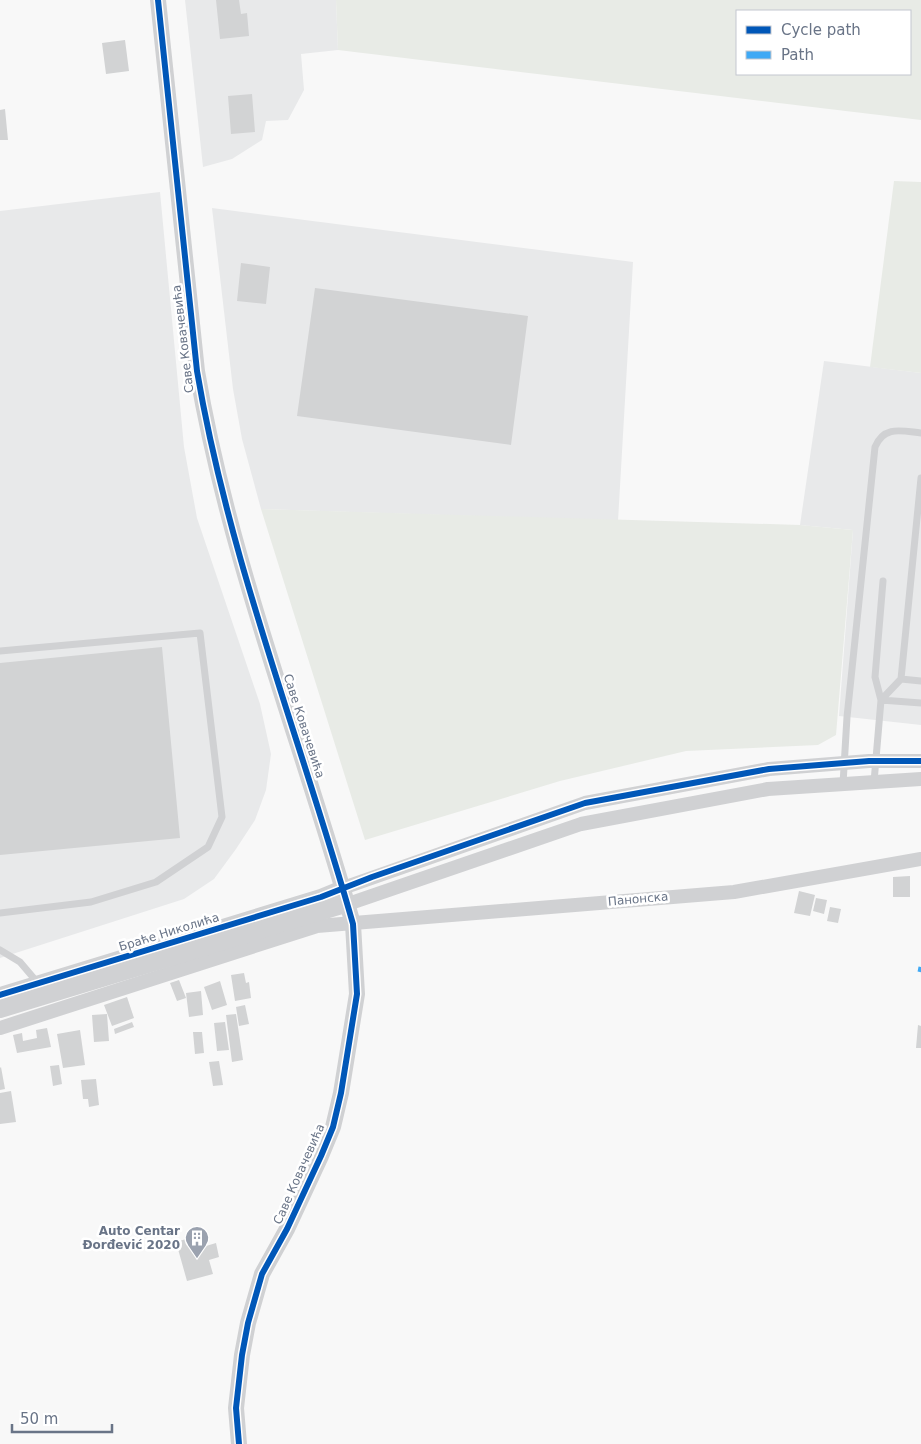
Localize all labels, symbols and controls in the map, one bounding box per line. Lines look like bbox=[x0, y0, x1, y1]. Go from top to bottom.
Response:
legend bbox=[736, 10, 911, 75]
text: Cycle path bbox=[781, 21, 861, 39]
text: Path bbox=[781, 46, 814, 64]
street label: Саве Ковачевића bbox=[169, 284, 197, 394]
street label: Саве Ковачевића bbox=[281, 672, 327, 780]
street label: Панонска bbox=[607, 889, 669, 909]
street label: Браће Николића bbox=[117, 910, 221, 954]
street label: Саве Ковачевића bbox=[270, 1121, 328, 1227]
place label: Auto Centar Đorđević 2020 bbox=[82, 1224, 180, 1252]
building icon: Auto Centar Đorđević 2020 bbox=[184, 1225, 210, 1259]
scale bar bbox=[12, 1402, 112, 1434]
text: 50 m bbox=[20, 1410, 58, 1428]

